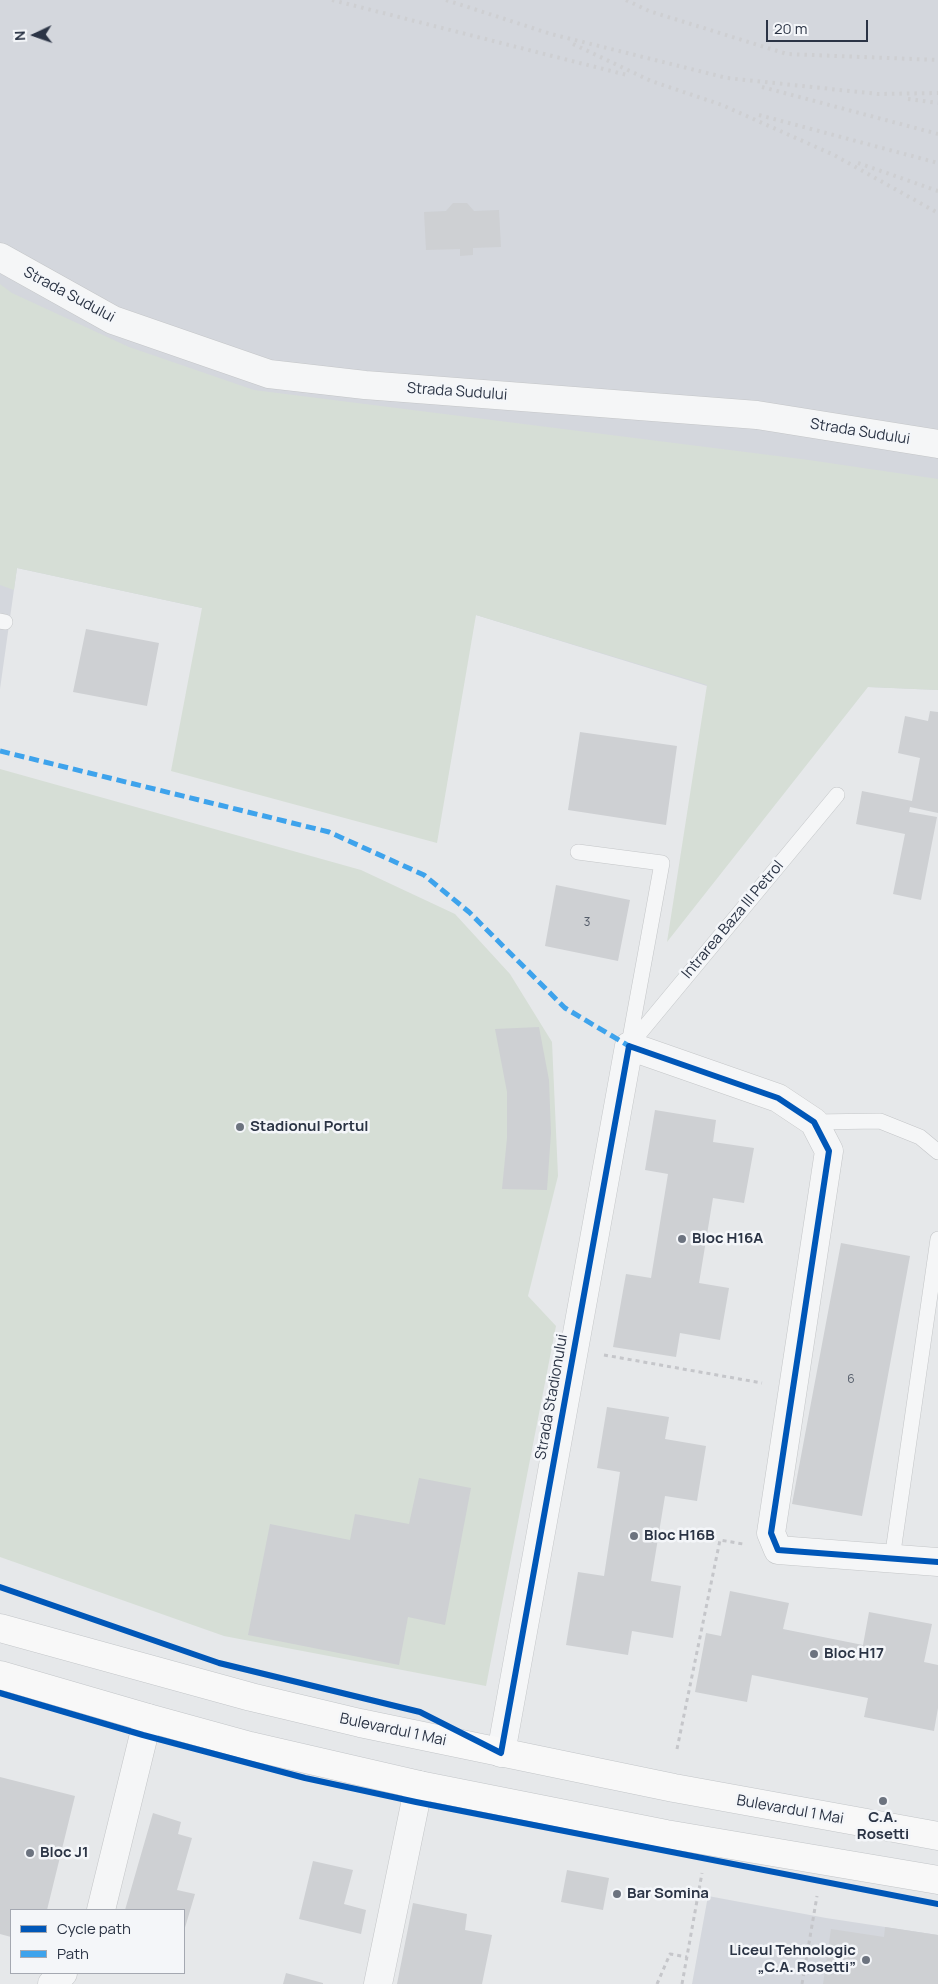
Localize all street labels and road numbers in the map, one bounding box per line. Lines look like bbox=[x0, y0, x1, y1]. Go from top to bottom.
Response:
street label: Strada Sudului bbox=[20, 263, 118, 327]
street label: Strada Sudului bbox=[406, 380, 508, 404]
street label: Strada Sudului bbox=[809, 415, 911, 449]
street label: Intrarea Baza III Petrol bbox=[678, 857, 788, 983]
street label: Strada Stadionului bbox=[532, 1333, 572, 1461]
street label: Bulevardul 1 Mai bbox=[338, 1710, 448, 1750]
street label: Bulevardul 1 Mai bbox=[735, 1792, 845, 1828]

